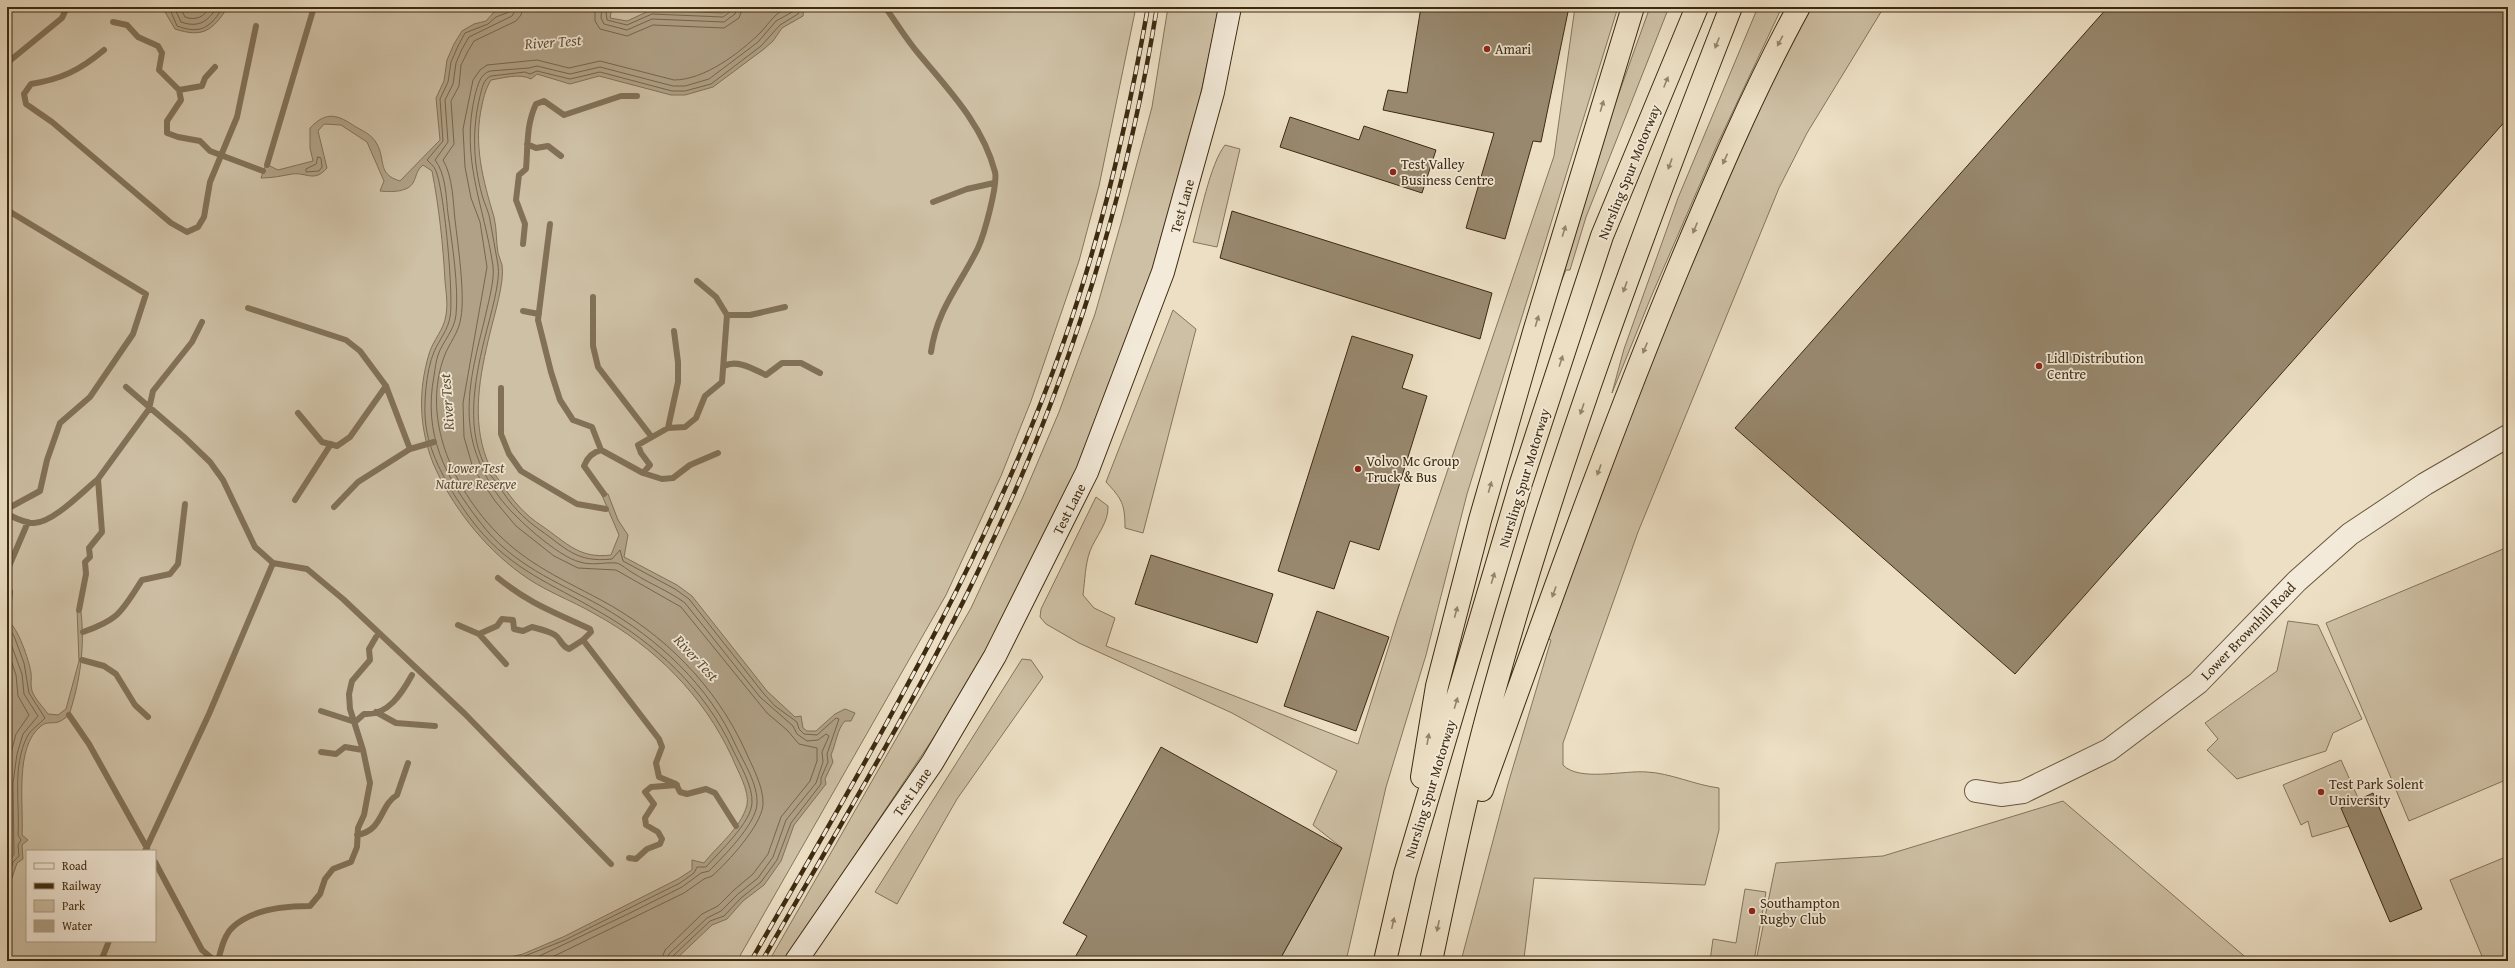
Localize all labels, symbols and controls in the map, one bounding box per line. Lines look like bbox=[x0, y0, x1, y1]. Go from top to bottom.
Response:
water label: River Test bbox=[523, 29, 582, 54]
one-way arrow bbox=[1777, 35, 1783, 47]
one-way arrow bbox=[1713, 38, 1719, 50]
place label: Amari bbox=[1495, 39, 1531, 59]
marker: Amari bbox=[1482, 44, 1492, 54]
one-way arrow bbox=[1663, 76, 1669, 87]
one-way arrow bbox=[1599, 100, 1605, 112]
street label: Nursling Spur Motorway bbox=[1593, 101, 1665, 243]
one-way arrow bbox=[1722, 153, 1728, 165]
place label: Test Valley Business Centre bbox=[1401, 154, 1494, 190]
one-way arrow bbox=[1666, 159, 1672, 171]
marker: Test Valley Business Centre bbox=[1388, 167, 1398, 177]
street label: Test Lane bbox=[1165, 176, 1199, 235]
one-way arrow bbox=[1692, 223, 1698, 234]
one-way arrow bbox=[1561, 224, 1567, 236]
one-way arrow bbox=[1622, 281, 1628, 293]
one-way arrow bbox=[1534, 315, 1540, 327]
one-way arrow bbox=[1642, 343, 1648, 354]
place label: Lidl Distribution Centre bbox=[2047, 348, 2144, 384]
one-way arrow bbox=[1559, 354, 1565, 366]
marker: Lidl Distribution Centre bbox=[2034, 361, 2044, 371]
water label: River Test bbox=[434, 373, 459, 432]
one-way arrow bbox=[1579, 404, 1585, 416]
street label: Nursling Spur Motorway bbox=[1493, 406, 1555, 550]
place label: Volvo Mc Group Truck & Bus bbox=[1366, 451, 1460, 487]
park label: Lower Test Nature Reserve bbox=[436, 458, 517, 494]
marker: Volvo Mc Group Truck & Bus bbox=[1353, 464, 1363, 474]
one-way arrow bbox=[1596, 464, 1602, 476]
street label: Test Lane bbox=[1048, 479, 1091, 538]
one-way arrow bbox=[1487, 481, 1493, 493]
one-way arrow bbox=[1490, 572, 1496, 584]
street label: Lower Brownhill Road bbox=[2196, 577, 2300, 684]
one-way arrow bbox=[1551, 586, 1557, 598]
one-way arrow bbox=[1454, 606, 1460, 619]
water label: River Test bbox=[669, 629, 724, 686]
one-way arrow bbox=[1453, 696, 1459, 708]
street label: Nursling Spur Motorway bbox=[1399, 717, 1461, 861]
one-way arrow bbox=[1425, 733, 1431, 745]
street label: Test Lane bbox=[888, 763, 936, 820]
place label: Test Park Solent University bbox=[2329, 774, 2424, 810]
marker: Test Park Solent University bbox=[2316, 787, 2326, 797]
legend bbox=[26, 850, 156, 942]
text: Road bbox=[62, 857, 88, 874]
text: Railway bbox=[62, 877, 101, 894]
place label: Southampton Rugby Club bbox=[1760, 893, 1840, 929]
text: Park bbox=[62, 897, 86, 914]
marker: Southampton Rugby Club bbox=[1747, 906, 1757, 916]
text: Water bbox=[62, 917, 92, 934]
one-way arrow bbox=[1391, 917, 1397, 929]
one-way arrow bbox=[1435, 920, 1441, 932]

